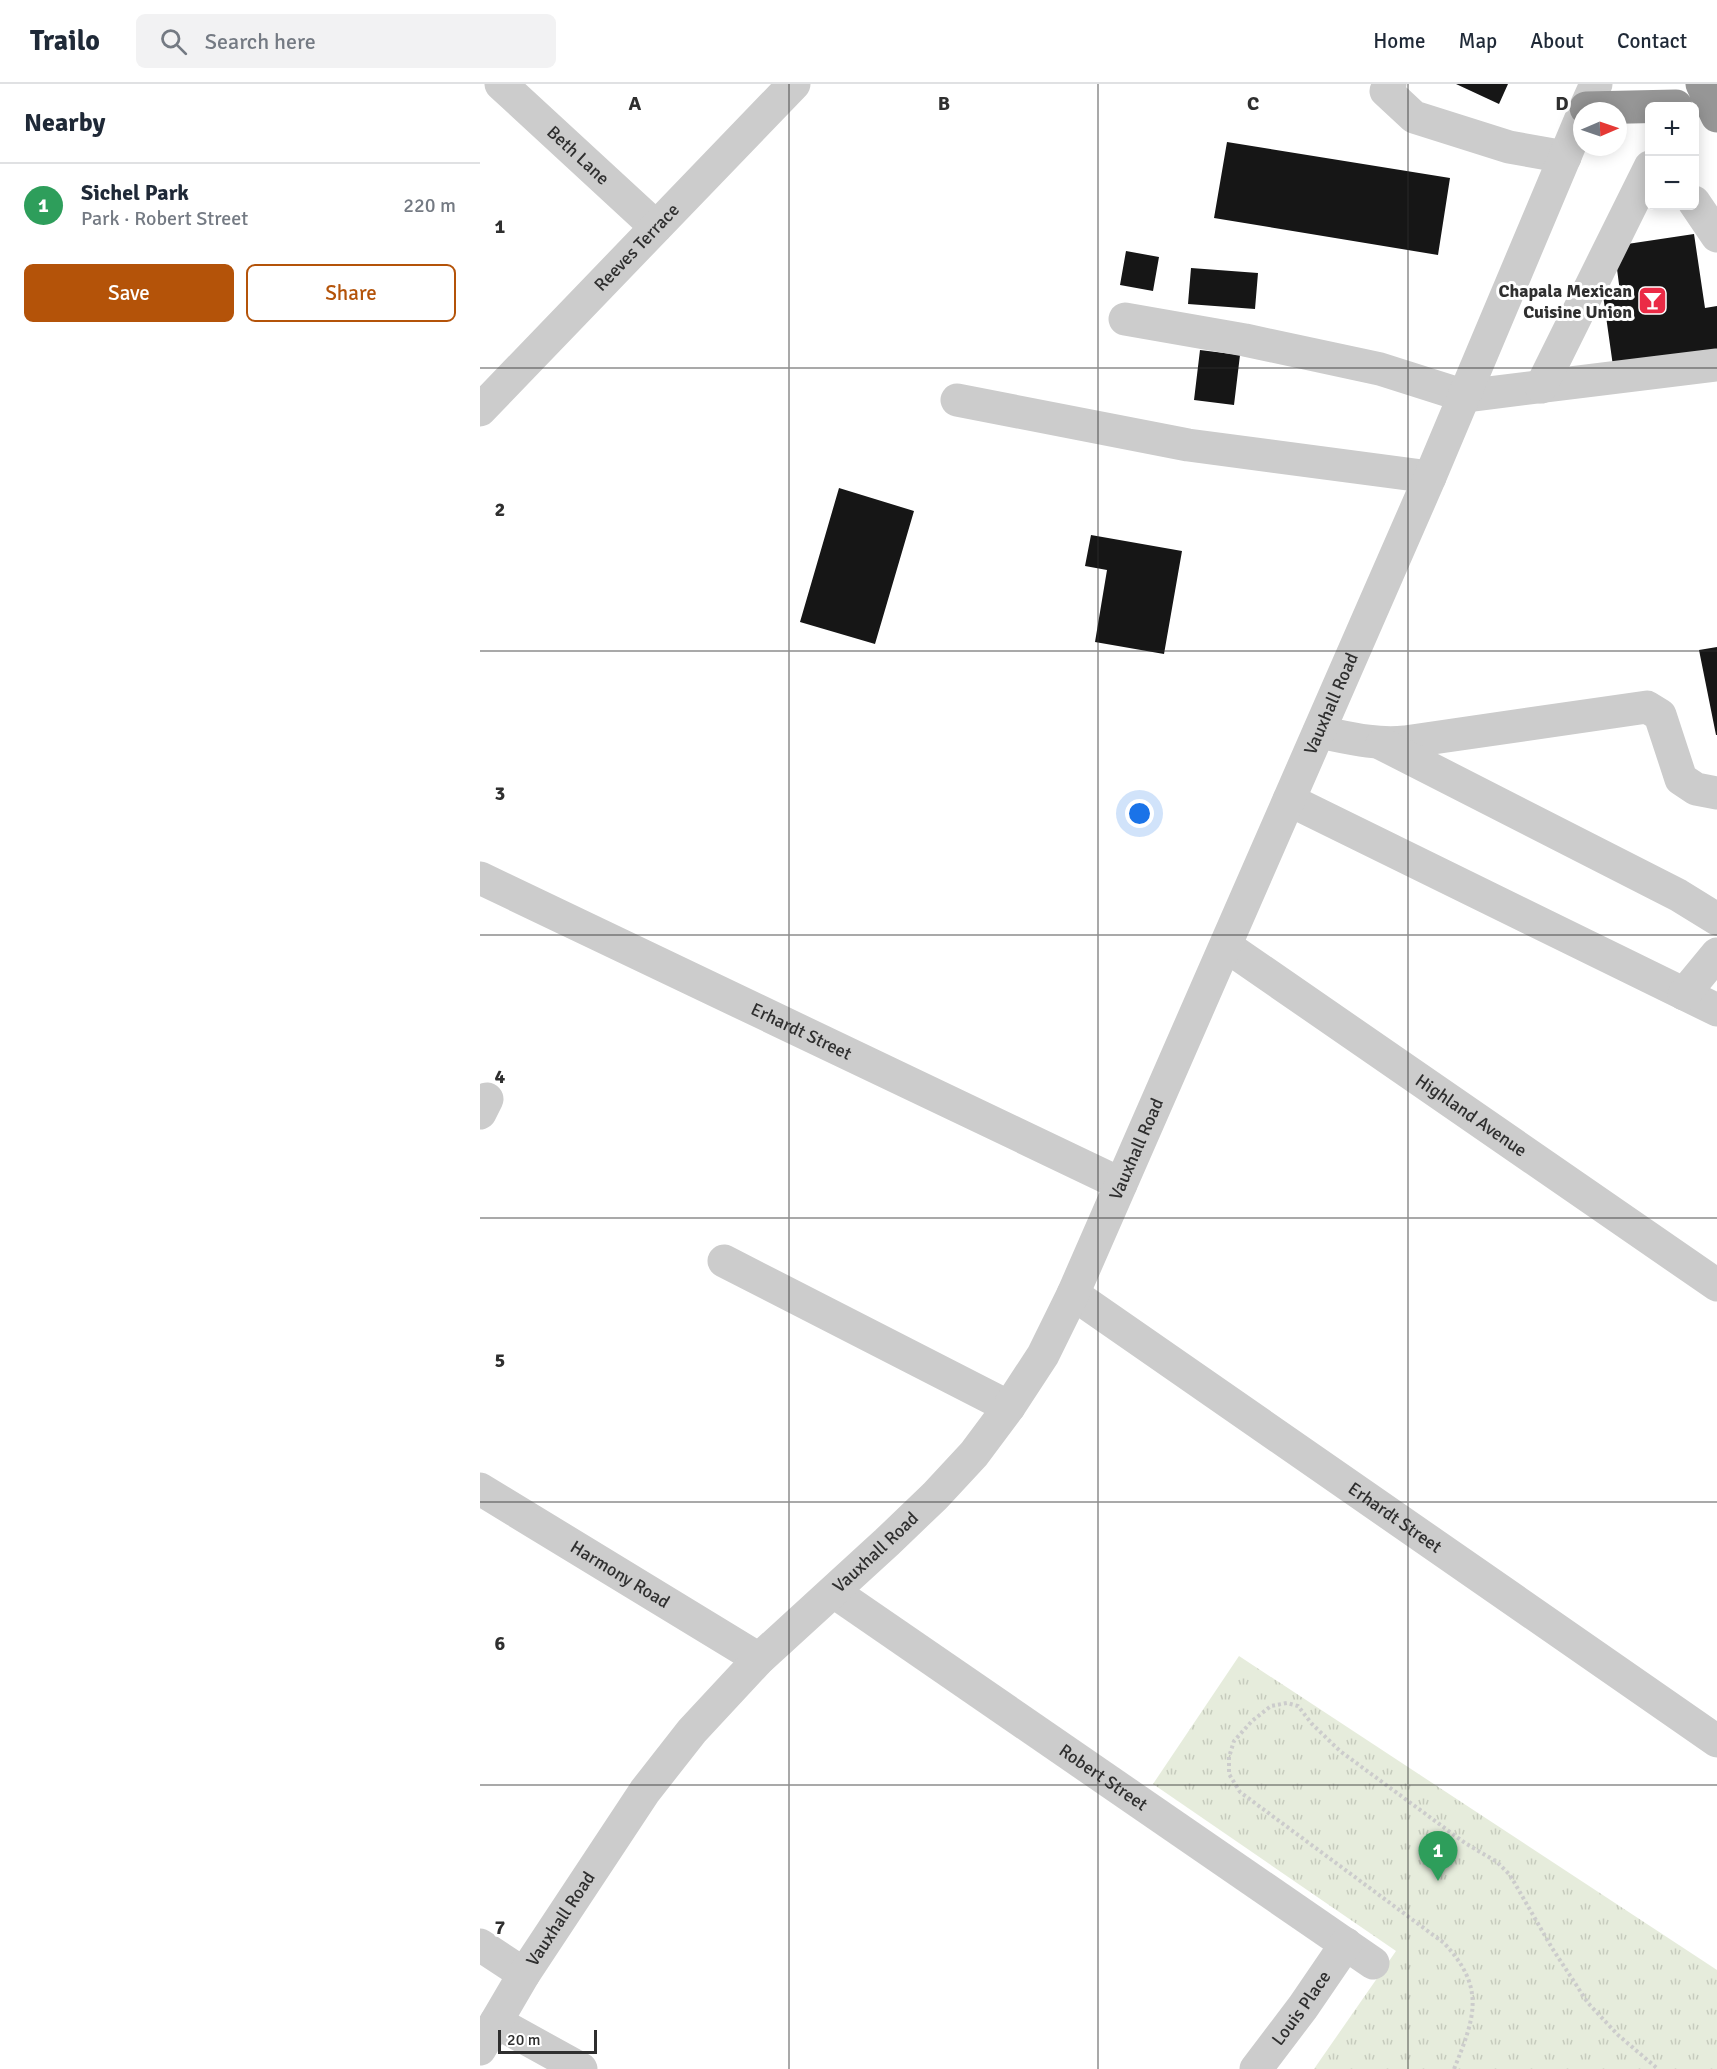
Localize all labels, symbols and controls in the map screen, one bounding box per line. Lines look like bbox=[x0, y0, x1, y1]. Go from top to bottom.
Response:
search box bbox=[136, 14, 556, 68]
text: Trailo bbox=[30, 24, 100, 58]
icon: search bbox=[157, 25, 190, 58]
text: Search here bbox=[205, 28, 316, 55]
text: Home bbox=[1373, 28, 1426, 54]
text: Map bbox=[1459, 28, 1497, 54]
text: About bbox=[1530, 28, 1584, 54]
text: Contact bbox=[1617, 28, 1687, 54]
text: A bbox=[629, 91, 642, 116]
text: B bbox=[938, 91, 950, 116]
text: C bbox=[1247, 91, 1259, 116]
text: D bbox=[1555, 91, 1569, 116]
north arrow bbox=[1573, 102, 1627, 156]
map controls bbox=[1645, 102, 1699, 210]
button: + bbox=[1645, 102, 1699, 156]
text: Nearby bbox=[24, 107, 105, 139]
street label: Beth Lane bbox=[542, 121, 614, 189]
button: − bbox=[1645, 156, 1699, 210]
text: Sichel Park bbox=[81, 179, 189, 206]
text: 1 bbox=[38, 193, 49, 218]
text: 220 m bbox=[403, 193, 456, 218]
street label: Reeves Terrace bbox=[590, 199, 684, 296]
text: Park · Robert Street bbox=[81, 206, 248, 231]
text: 1 bbox=[495, 214, 506, 239]
button: Save bbox=[24, 264, 234, 322]
button: Share bbox=[246, 264, 456, 322]
place label: Chapala Mexican Cuisine Union bbox=[1498, 280, 1632, 323]
bar icon: Chapala Mexican Cuisine Union bbox=[1637, 285, 1669, 317]
text: 2 bbox=[495, 497, 505, 522]
street label: Vauxhall Road bbox=[1299, 649, 1363, 758]
text: 3 bbox=[495, 781, 505, 806]
your location bbox=[1125, 799, 1154, 828]
street label: Erhardt Street bbox=[747, 998, 855, 1065]
text: 4 bbox=[495, 1064, 506, 1089]
street label: Highland Avenue bbox=[1411, 1069, 1531, 1161]
street label: Vauxhall Road bbox=[1104, 1095, 1168, 1203]
text: 5 bbox=[495, 1348, 505, 1373]
street label: Erhardt Street bbox=[1344, 1477, 1446, 1558]
street label: Vauxhall Road bbox=[828, 1507, 923, 1597]
street label: Harmony Road bbox=[566, 1536, 674, 1613]
text: 6 bbox=[495, 1631, 506, 1656]
street label: Robert Street bbox=[1055, 1739, 1152, 1816]
pin: 1 bbox=[1418, 1832, 1458, 1881]
street label: Vauxhall Road bbox=[521, 1867, 600, 1970]
text: 7 bbox=[495, 1915, 506, 1940]
street label: Louis Place bbox=[1267, 1966, 1336, 2050]
scale bar bbox=[498, 2027, 597, 2054]
text: 20 m bbox=[507, 2030, 541, 2050]

